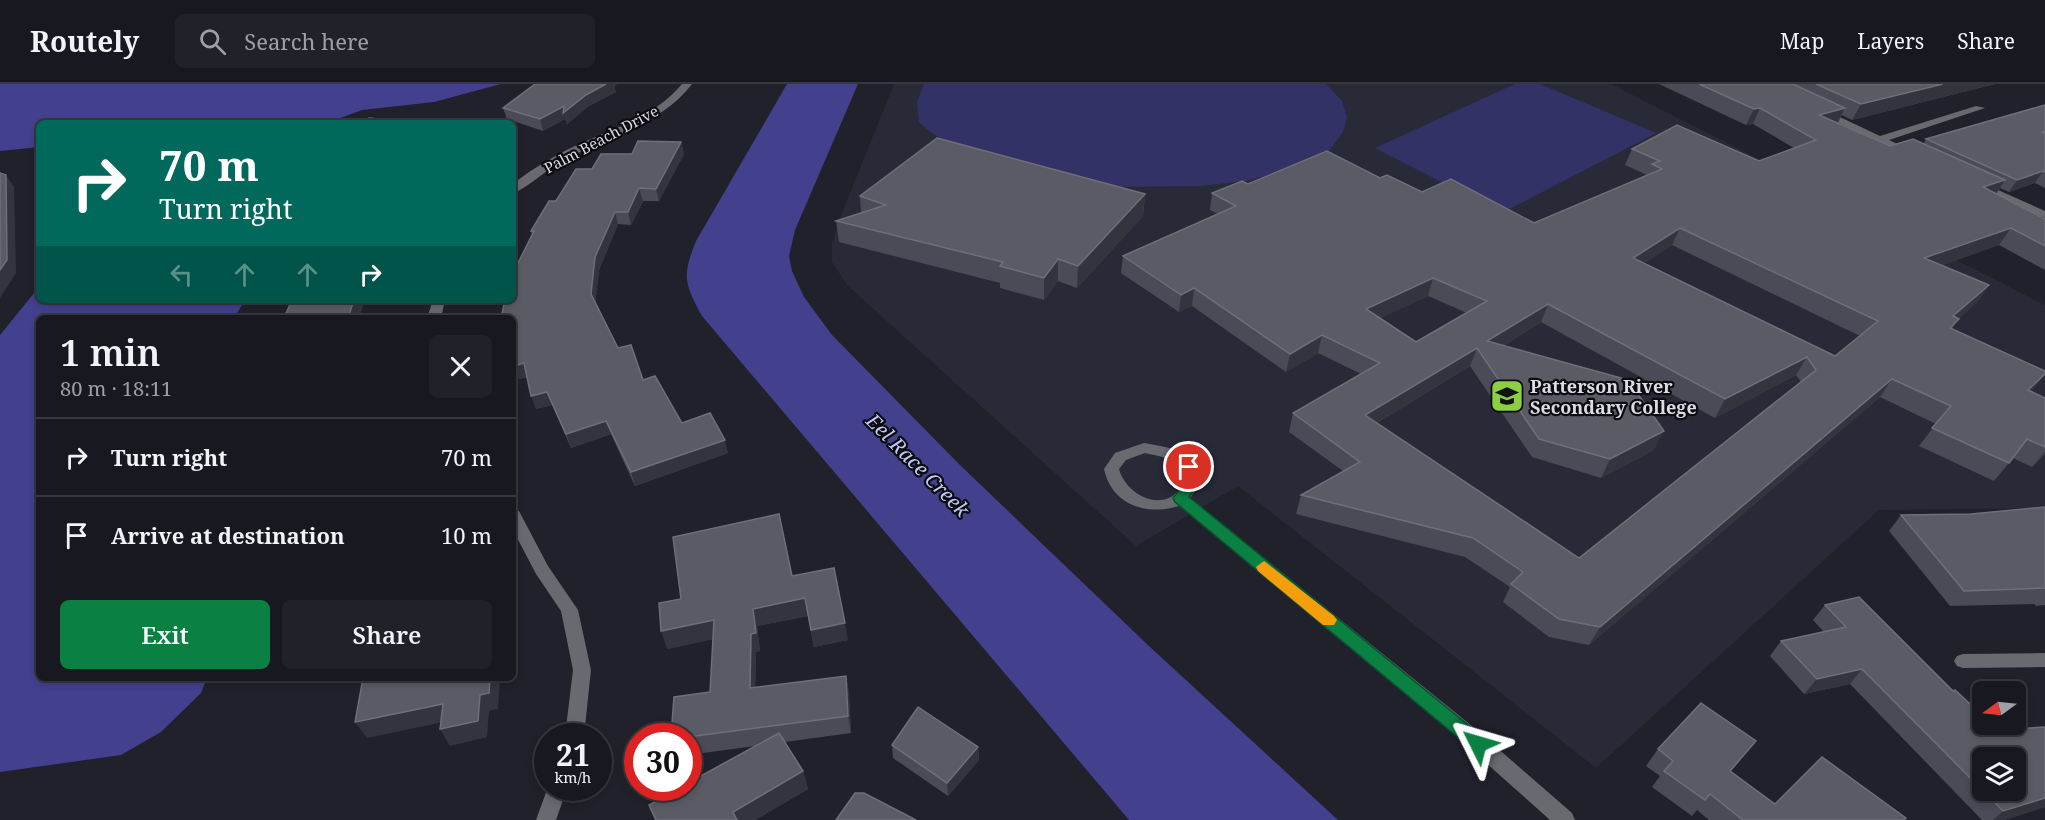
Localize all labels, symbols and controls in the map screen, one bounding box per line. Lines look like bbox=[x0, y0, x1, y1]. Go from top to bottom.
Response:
search box bbox=[175, 14, 595, 68]
text: Routely bbox=[30, 22, 139, 60]
icon: search bbox=[196, 25, 229, 58]
text: Search here bbox=[244, 26, 369, 56]
text: Map bbox=[1780, 27, 1824, 55]
text: Layers bbox=[1857, 27, 1924, 55]
text: Share bbox=[1957, 27, 2015, 55]
street label: Palm Beach Drive bbox=[540, 100, 662, 178]
text: 70 m bbox=[159, 136, 259, 193]
icon: right bbox=[60, 144, 138, 222]
text: Turn right bbox=[159, 190, 292, 227]
icon: left bbox=[165, 258, 198, 291]
icon: ahead bbox=[228, 258, 261, 291]
icon: ahead bbox=[291, 258, 324, 291]
icon: right bbox=[354, 258, 387, 291]
text: 1 min bbox=[60, 328, 161, 377]
button: close bbox=[429, 335, 492, 398]
place label: Patterson River Secondary College bbox=[1530, 374, 1697, 419]
text: 80 m · 18:11 bbox=[60, 375, 172, 402]
school or university icon: Patterson River Secondary College bbox=[1489, 378, 1525, 414]
water label: Eel Race Creek bbox=[860, 407, 976, 523]
icon: right bbox=[60, 441, 93, 474]
pin bbox=[1163, 441, 1214, 492]
text: Turn right bbox=[111, 442, 227, 472]
text: 70 m bbox=[441, 442, 492, 472]
icon: arrive bbox=[1172, 450, 1205, 483]
icon: arrive bbox=[60, 519, 93, 552]
text: Arrive at destination bbox=[111, 520, 345, 550]
text: 10 m bbox=[441, 520, 492, 550]
button: Exit bbox=[60, 600, 270, 669]
button: Share bbox=[282, 600, 492, 669]
north arrow bbox=[1972, 681, 2026, 735]
map controls bbox=[1972, 681, 2026, 801]
position arrow bbox=[1446, 712, 1510, 776]
speed limit sign: 30 bbox=[624, 723, 702, 801]
text: 21 bbox=[556, 734, 590, 775]
button: layers bbox=[1972, 747, 2026, 801]
text: km/h bbox=[555, 767, 591, 787]

